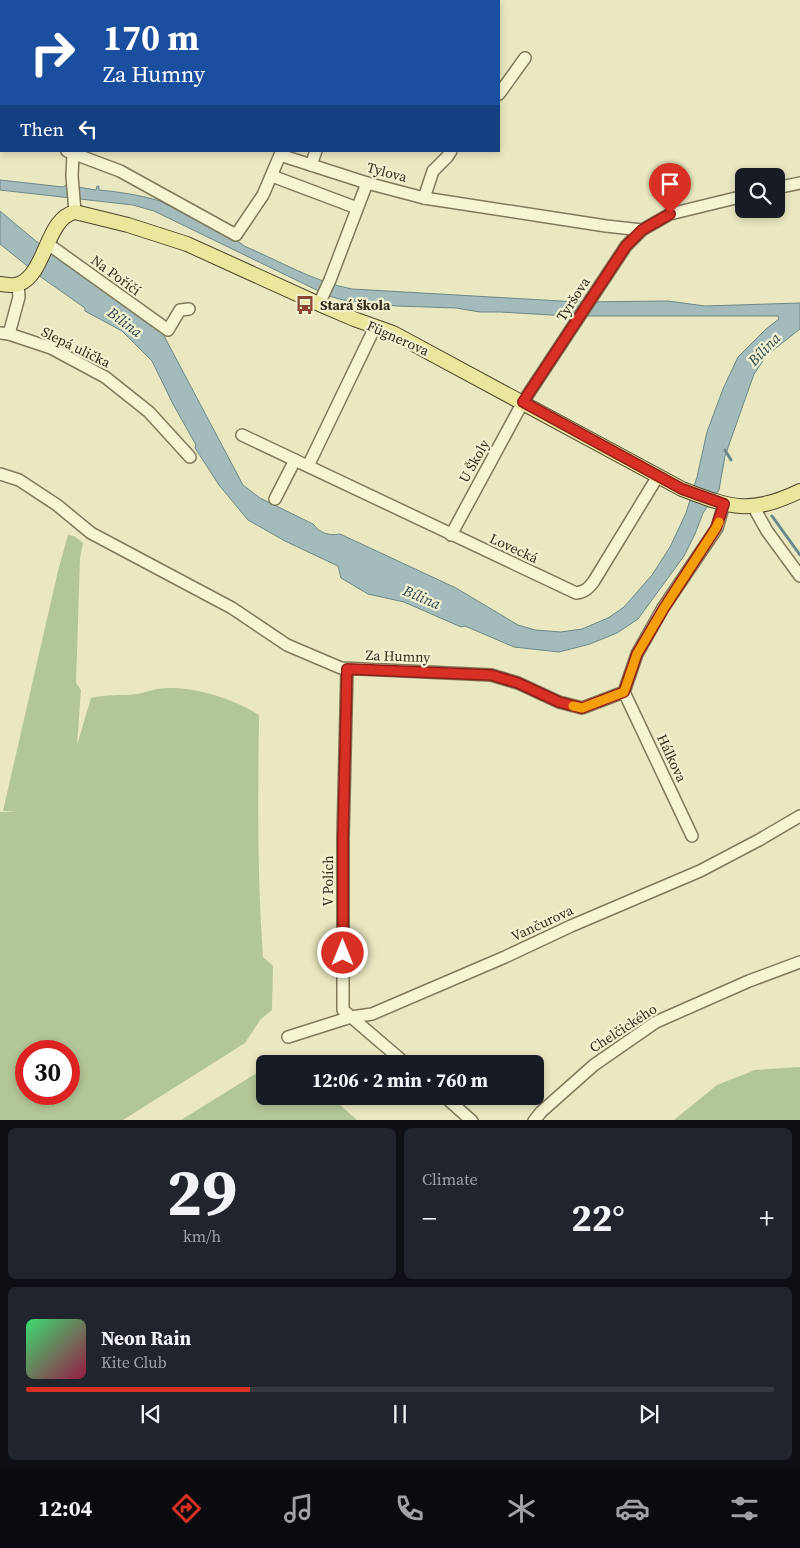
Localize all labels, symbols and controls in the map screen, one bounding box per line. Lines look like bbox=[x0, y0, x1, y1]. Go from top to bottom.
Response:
text: 170 m bbox=[103, 14, 199, 62]
icon: right bbox=[20, 20, 85, 85]
text: Za Humny bbox=[103, 59, 205, 89]
icon: left bbox=[74, 115, 102, 143]
text: Then bbox=[20, 116, 64, 142]
street label: Tylova bbox=[365, 157, 410, 187]
pin bbox=[649, 163, 691, 214]
map controls bbox=[735, 168, 785, 218]
button: search bbox=[735, 168, 785, 218]
icon: arrive bbox=[656, 170, 684, 198]
street label: Na Poříčí bbox=[87, 250, 145, 300]
street label: Tyršova bbox=[551, 272, 595, 325]
bus stop icon: Stará škola bbox=[294, 294, 316, 316]
place label: Stará škola bbox=[320, 295, 391, 315]
water label: Bílina bbox=[102, 301, 147, 342]
street label: Fügnerova bbox=[364, 315, 433, 361]
street label: Slepá ulička bbox=[38, 322, 115, 373]
water label: Bílina bbox=[742, 328, 785, 371]
street label: U Školy bbox=[454, 435, 494, 486]
street label: Lovecká bbox=[486, 528, 542, 568]
water label: Bílina bbox=[399, 579, 444, 614]
street label: Za Humny bbox=[365, 645, 432, 667]
street label: Hálkova bbox=[652, 731, 692, 786]
street label: V Polích bbox=[318, 855, 338, 907]
street label: Vančurova bbox=[508, 900, 577, 946]
position arrow bbox=[316, 926, 368, 978]
street label: Chelčického bbox=[585, 999, 661, 1057]
speed limit sign: 30 bbox=[15, 1040, 80, 1105]
text: 12:06 · 2 min · 760 m bbox=[312, 1067, 488, 1093]
text: 29 bbox=[167, 1148, 237, 1237]
text: Climate bbox=[422, 1168, 478, 1190]
text: 22° bbox=[571, 1192, 625, 1244]
text: − bbox=[422, 1199, 437, 1237]
text: + bbox=[759, 1199, 774, 1237]
text: km/h bbox=[183, 1225, 221, 1247]
text: Neon Rain bbox=[101, 1325, 191, 1351]
text: Kite Club bbox=[101, 1351, 167, 1373]
icon: previous bbox=[137, 1400, 165, 1428]
icon: pause bbox=[386, 1400, 414, 1428]
icon: next bbox=[635, 1400, 663, 1428]
icon: directions bbox=[169, 1491, 204, 1526]
icon: music bbox=[281, 1491, 316, 1526]
icon: phone bbox=[392, 1491, 427, 1526]
icon: climate bbox=[504, 1491, 539, 1526]
icon: car bbox=[615, 1491, 650, 1526]
icon: filters bbox=[727, 1491, 762, 1526]
text: 12:04 bbox=[38, 1493, 93, 1523]

